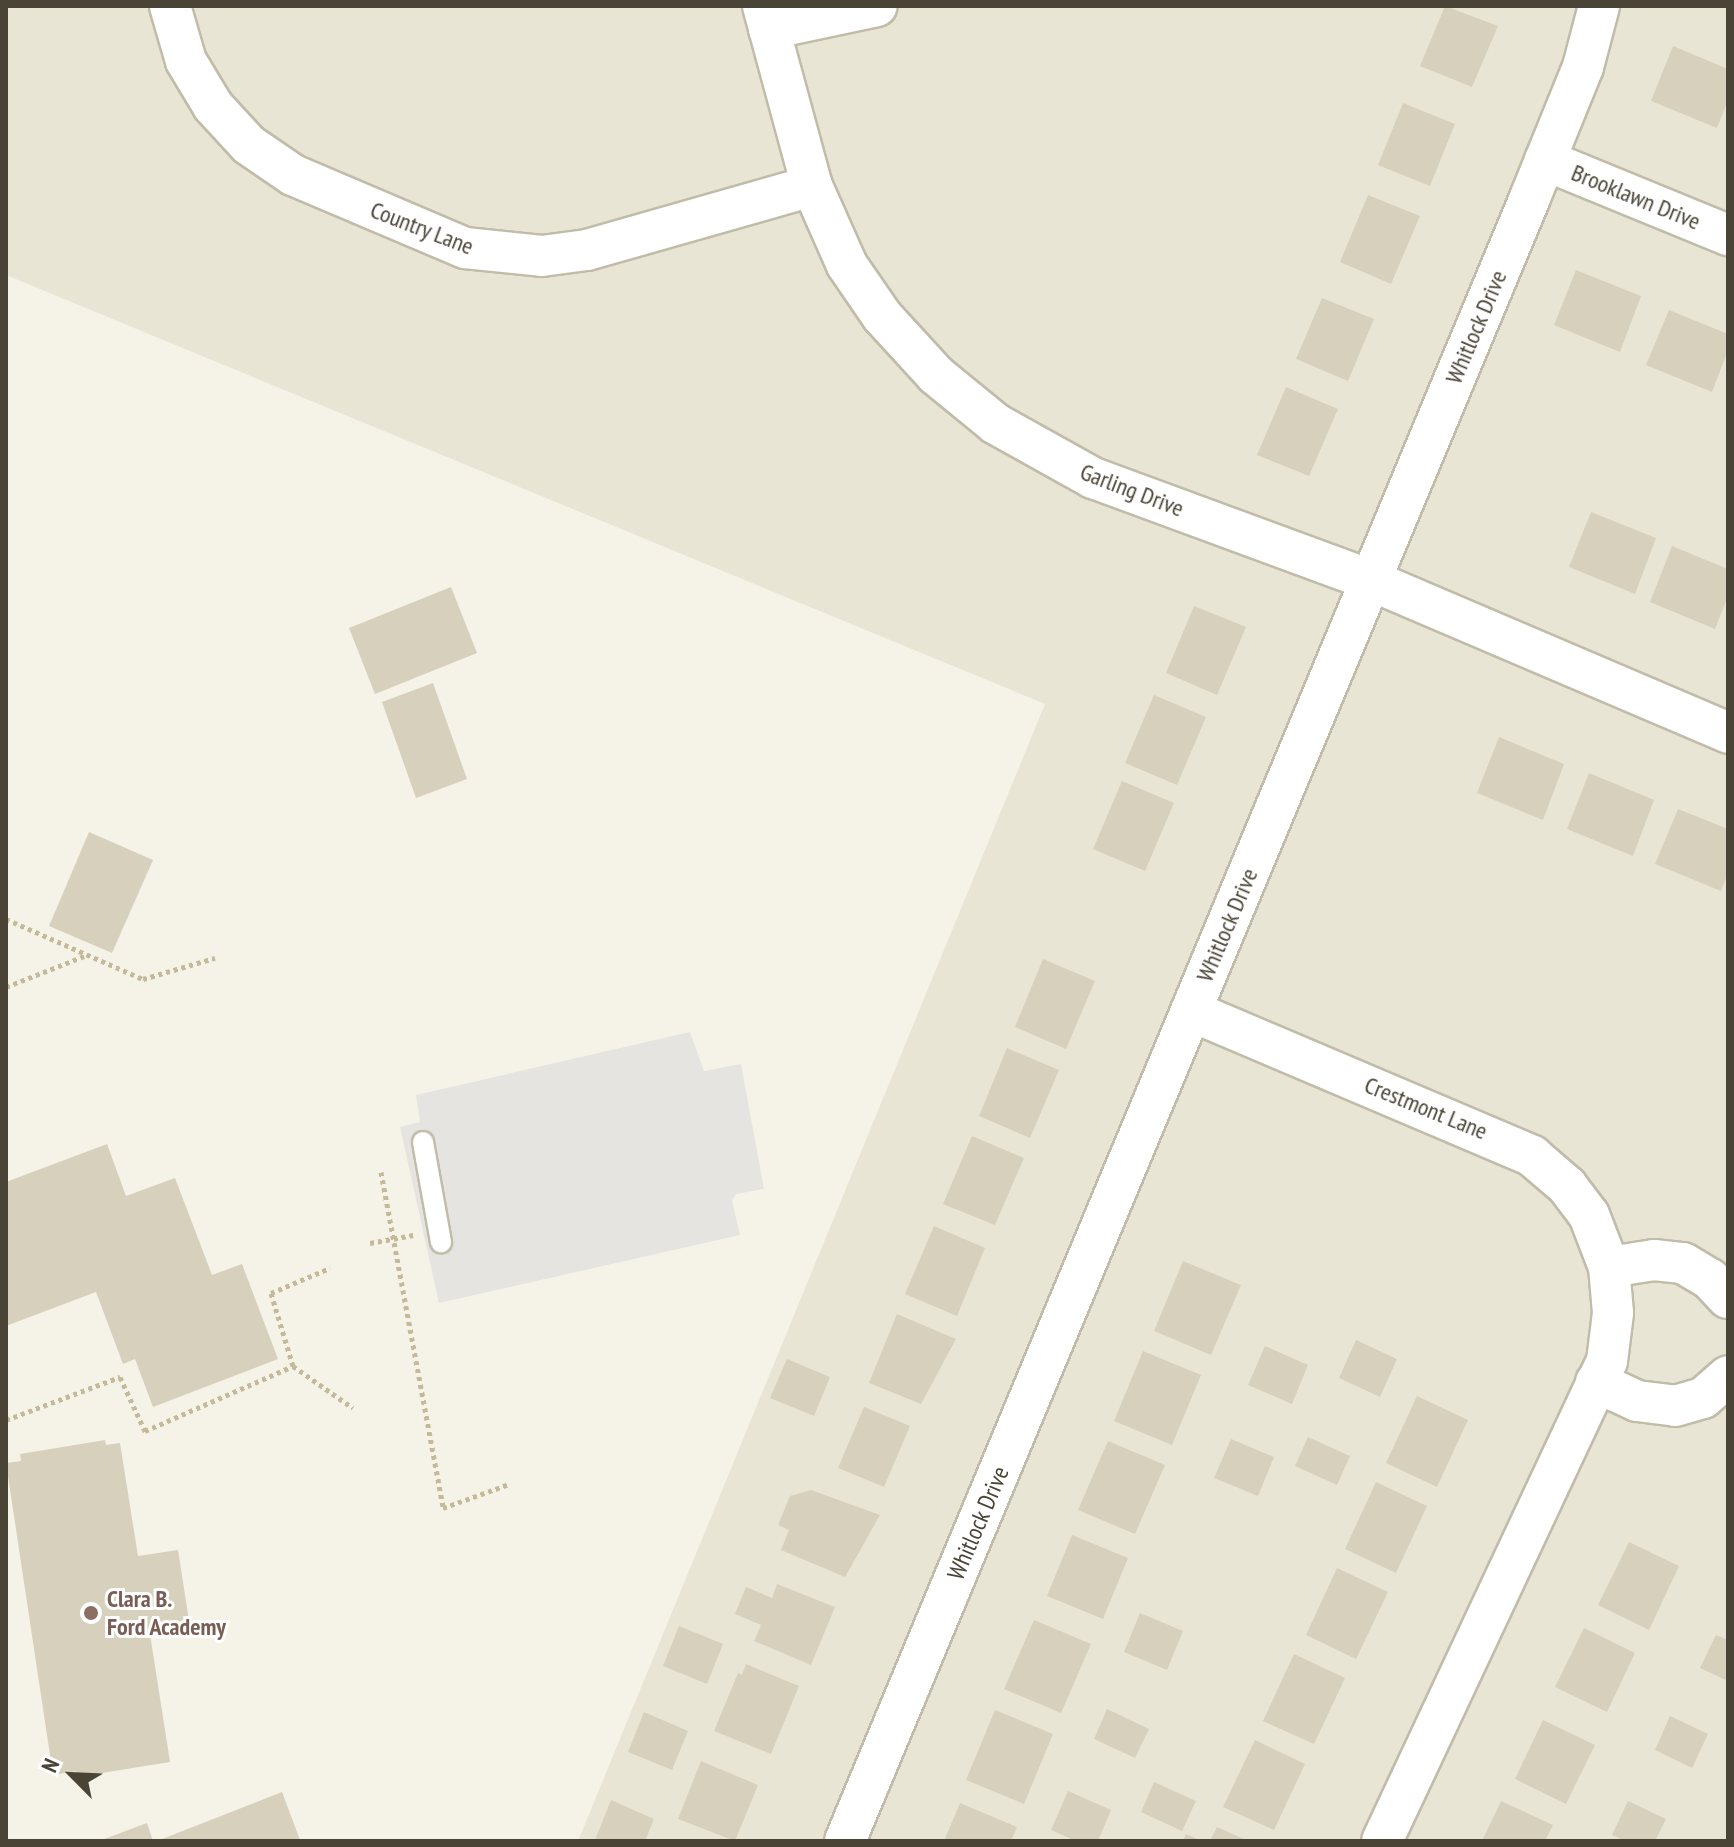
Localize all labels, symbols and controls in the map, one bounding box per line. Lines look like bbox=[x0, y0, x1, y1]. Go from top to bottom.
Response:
street label: Brooklawn Drive bbox=[1567, 158, 1705, 236]
street label: Country Lane bbox=[366, 195, 478, 261]
street label: Whitlock Drive bbox=[1439, 266, 1513, 388]
street label: Garling Drive bbox=[1076, 457, 1188, 523]
street label: Whitlock Drive bbox=[1190, 864, 1264, 986]
street label: Crestmont Lane bbox=[1360, 1070, 1492, 1146]
street label: Whitlock Drive bbox=[941, 1462, 1015, 1584]
place label: Clara B. Ford Academy bbox=[107, 1585, 227, 1641]
marker: Clara B. Ford Academy bbox=[82, 1604, 100, 1622]
north arrow bbox=[32, 1735, 112, 1815]
text: N bbox=[35, 1754, 65, 1776]

